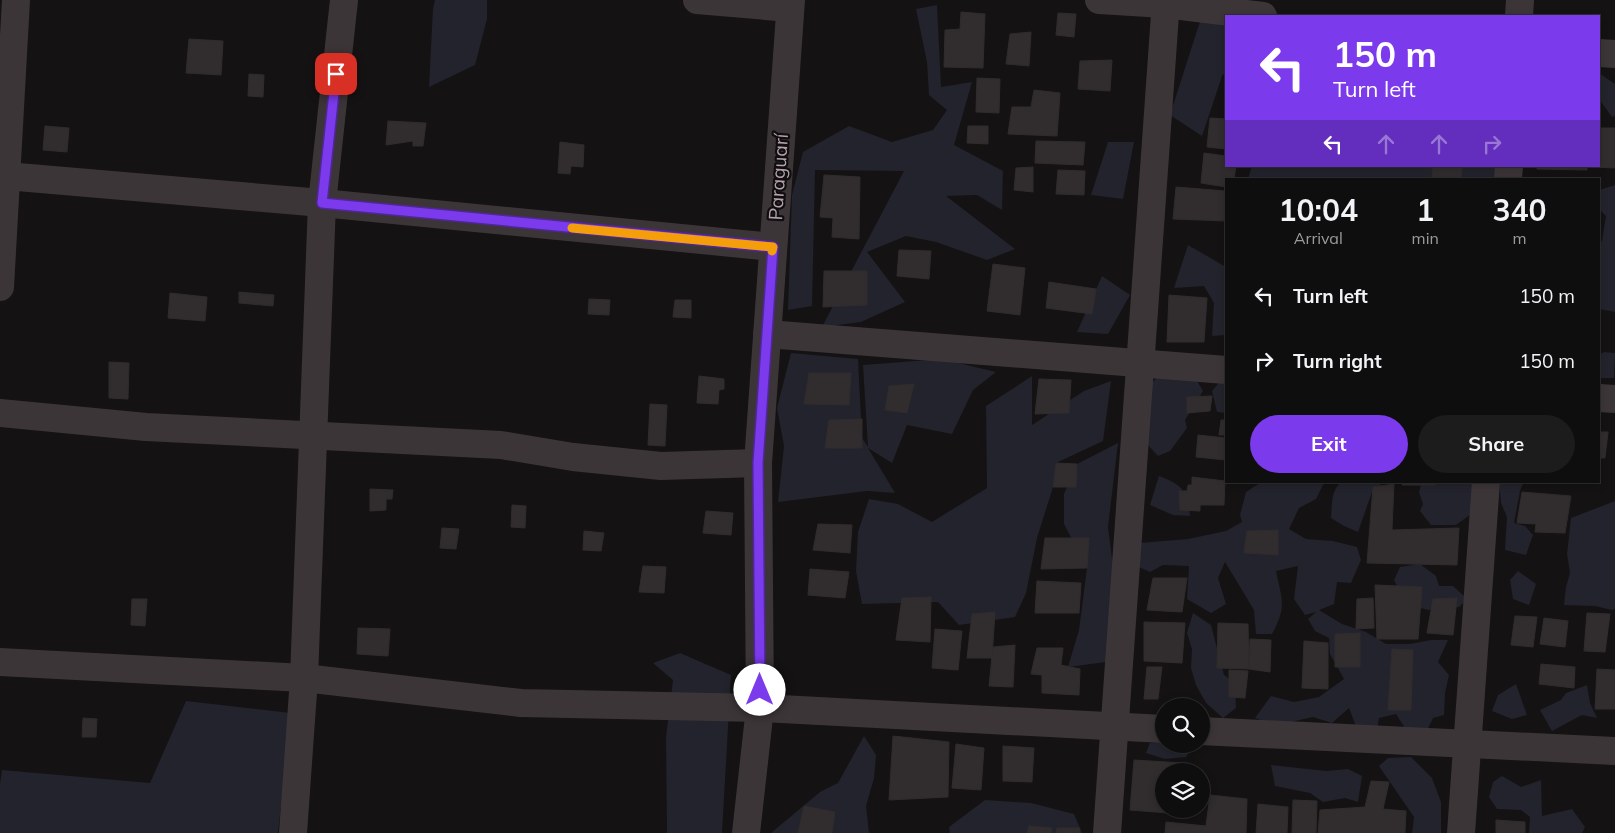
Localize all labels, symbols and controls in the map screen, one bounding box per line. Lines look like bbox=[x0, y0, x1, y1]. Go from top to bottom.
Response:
text: 150 m bbox=[1333, 32, 1437, 76]
icon: left bbox=[1250, 35, 1315, 100]
pin bbox=[315, 53, 357, 95]
icon: arrive bbox=[322, 60, 350, 88]
text: Turn left bbox=[1333, 75, 1416, 103]
icon: left bbox=[1319, 130, 1347, 158]
icon: ahead bbox=[1372, 130, 1400, 158]
icon: ahead bbox=[1425, 130, 1453, 158]
icon: right bbox=[1478, 130, 1506, 158]
street label: Paraguarí bbox=[763, 131, 793, 221]
text: 10:04 bbox=[1279, 191, 1358, 229]
text: 1 bbox=[1416, 191, 1434, 229]
text: 340 bbox=[1492, 191, 1546, 229]
text: Arrival bbox=[1294, 228, 1343, 248]
text: min bbox=[1412, 228, 1439, 248]
text: m bbox=[1512, 228, 1526, 248]
icon: left bbox=[1250, 282, 1278, 310]
text: Turn left bbox=[1293, 284, 1368, 308]
text: 150 m bbox=[1519, 284, 1575, 308]
icon: right bbox=[1250, 347, 1278, 375]
text: Turn right bbox=[1293, 349, 1382, 373]
text: 150 m bbox=[1519, 349, 1575, 373]
button: Exit bbox=[1250, 415, 1408, 473]
button: Share bbox=[1418, 415, 1575, 473]
position arrow bbox=[733, 663, 785, 715]
map controls bbox=[1155, 698, 1210, 818]
button: search bbox=[1155, 698, 1210, 753]
button: layers bbox=[1155, 763, 1210, 818]

